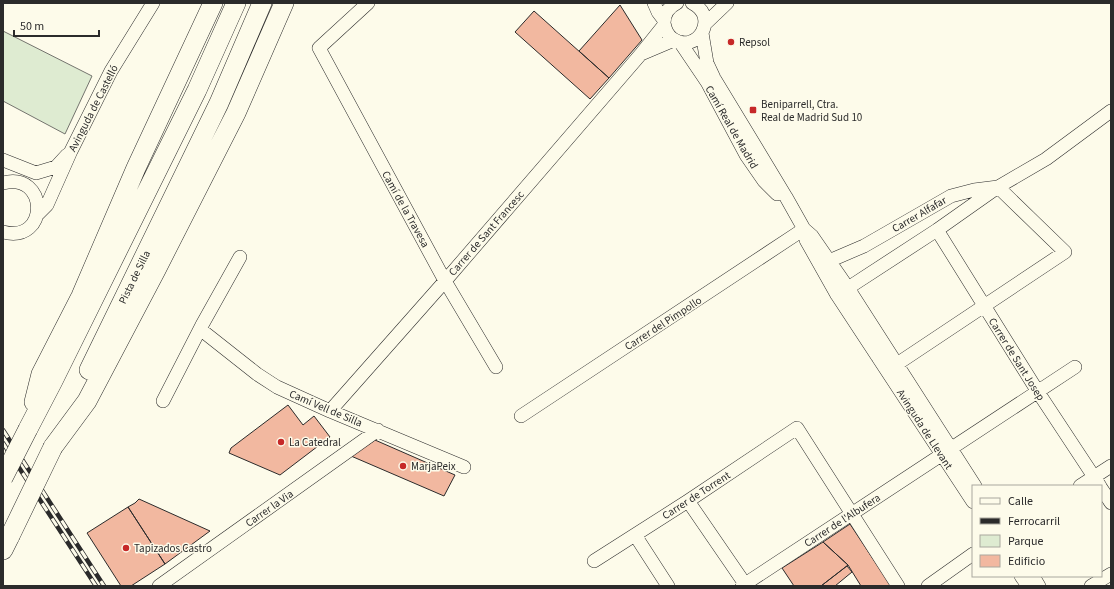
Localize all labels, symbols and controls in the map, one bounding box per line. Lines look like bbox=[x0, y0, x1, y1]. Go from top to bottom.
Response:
scale bar bbox=[14, 12, 99, 38]
text: 50 m bbox=[20, 18, 44, 35]
place label: Repsol bbox=[739, 35, 770, 50]
marker: Repsol bbox=[726, 37, 736, 47]
street label: Avinguda de Castelló bbox=[65, 62, 122, 154]
street label: Camí Real de Madrid bbox=[702, 83, 762, 172]
place label: Beniparrell, Ctra. Real de Madrid Sud 10 bbox=[761, 97, 862, 125]
marker: Beniparrell, Ctra. Real de Madrid Sud 10 bbox=[748, 105, 758, 115]
street label: Camí de la Travesa bbox=[378, 168, 433, 250]
street label: Carrer de Sant Francesc bbox=[445, 188, 528, 279]
street label: Carrer Alfafar bbox=[889, 193, 949, 236]
street label: Pista de Silla bbox=[115, 248, 154, 307]
street label: Carrer del Pimpollo bbox=[622, 293, 705, 354]
street label: Carrer de Sant Josep bbox=[985, 315, 1048, 404]
street label: Camí Vell de Silla bbox=[287, 386, 365, 431]
street label: Avinguda de Llevant bbox=[893, 386, 956, 472]
place label: La Catedral bbox=[289, 435, 341, 450]
marker: La Catedral bbox=[276, 437, 286, 447]
place label: MarjaPeix bbox=[411, 459, 456, 474]
marker: MarjaPeix bbox=[398, 461, 408, 471]
street label: Carrer de Torrent bbox=[659, 468, 733, 523]
legend bbox=[972, 485, 1102, 577]
street label: Carrer la Via bbox=[242, 486, 296, 530]
street label: Carrer de l'Albufera bbox=[801, 490, 883, 551]
text: Calle bbox=[1008, 493, 1033, 510]
text: Ferrocarril bbox=[1008, 513, 1060, 530]
text: Parque bbox=[1008, 533, 1044, 550]
place label: Tapizados Castro bbox=[134, 541, 212, 556]
marker: Tapizados Castro bbox=[121, 543, 131, 553]
text: Edificio bbox=[1008, 553, 1045, 570]

